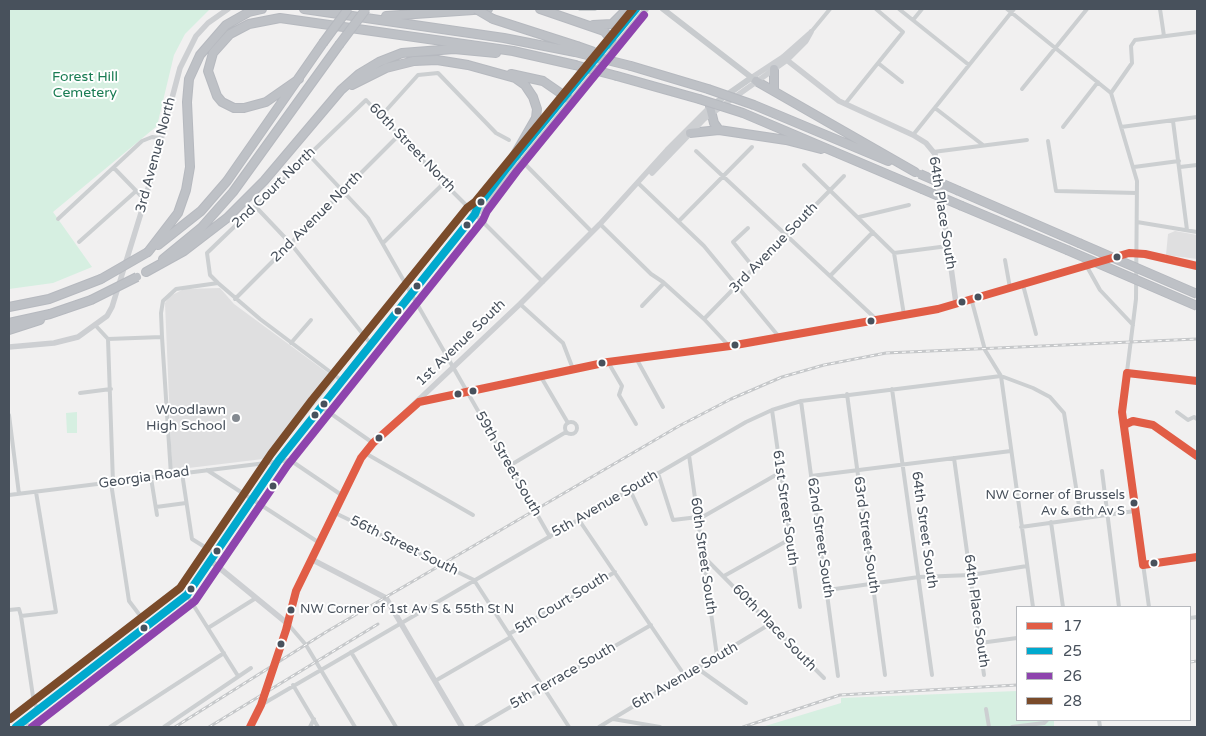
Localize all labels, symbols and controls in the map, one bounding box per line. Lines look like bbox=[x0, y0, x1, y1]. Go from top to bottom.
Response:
park label: Forest Hill Cemetery bbox=[52, 69, 118, 102]
street label: 3rd Avenue North bbox=[132, 95, 180, 215]
street label: 60th Street North bbox=[365, 100, 459, 196]
street label: 2nd Court North bbox=[229, 144, 319, 232]
street label: 64th Place South bbox=[925, 155, 959, 271]
street label: 2nd Avenue North bbox=[268, 168, 366, 266]
unlabelled marker bbox=[476, 197, 486, 207]
street label: 3rd Avenue South bbox=[726, 199, 822, 297]
unlabelled marker bbox=[462, 220, 472, 230]
unlabelled marker bbox=[1112, 252, 1122, 262]
unlabelled marker bbox=[412, 281, 422, 291]
unlabelled marker bbox=[973, 292, 983, 302]
street label: 1st Avenue South bbox=[413, 296, 509, 390]
unlabelled marker bbox=[957, 297, 967, 307]
unlabelled marker bbox=[393, 306, 403, 316]
unlabelled marker bbox=[866, 316, 876, 326]
unlabelled marker bbox=[730, 340, 740, 350]
unlabelled marker bbox=[597, 358, 607, 368]
unlabelled marker bbox=[468, 386, 478, 396]
unlabelled marker bbox=[453, 389, 463, 399]
unlabelled marker bbox=[319, 399, 329, 409]
place label: Woodlawn High School bbox=[146, 402, 226, 434]
street label: 59th Street South bbox=[471, 409, 545, 519]
unlabelled marker bbox=[310, 410, 320, 420]
marker: Woodlawn High School bbox=[230, 412, 242, 424]
unlabelled marker bbox=[374, 433, 384, 443]
street label: 61st Street South bbox=[769, 449, 801, 567]
street label: Georgia Road bbox=[98, 463, 190, 493]
street label: 5th Avenue South bbox=[549, 467, 661, 541]
street label: 64th Street South bbox=[907, 470, 941, 590]
street label: 63rd Street South bbox=[849, 475, 883, 595]
street label: 62nd Street South bbox=[803, 477, 837, 599]
unlabelled marker bbox=[268, 481, 278, 491]
place label: NW Corner of Brussels Av & 6th Av S bbox=[985, 488, 1125, 519]
street label: 60th Street South bbox=[686, 496, 720, 616]
marker: NW Corner of Brussels Av & 6th Av S bbox=[1129, 498, 1139, 508]
street label: 56th Street South bbox=[347, 513, 461, 579]
unlabelled marker bbox=[212, 546, 222, 556]
street label: 64th Place South bbox=[960, 553, 992, 669]
unlabelled marker bbox=[1149, 558, 1159, 568]
street label: 5th Court South bbox=[512, 568, 612, 638]
street label: 60th Place South bbox=[728, 581, 820, 675]
unlabelled marker bbox=[186, 584, 196, 594]
place label: NW Corner of 1st Av S & 55th St N bbox=[300, 602, 514, 618]
marker: NW Corner of 1st Av S & 55th St N bbox=[286, 605, 296, 615]
legend bbox=[1016, 606, 1191, 721]
text: 17 bbox=[1063, 617, 1082, 635]
unlabelled marker bbox=[139, 623, 149, 633]
unlabelled marker bbox=[276, 639, 286, 649]
street label: 5th Terrace South bbox=[507, 639, 619, 713]
street label: 6th Avenue South bbox=[629, 639, 741, 713]
text: 25 bbox=[1063, 642, 1082, 660]
text: 26 bbox=[1063, 667, 1082, 685]
text: 28 bbox=[1063, 692, 1082, 710]

